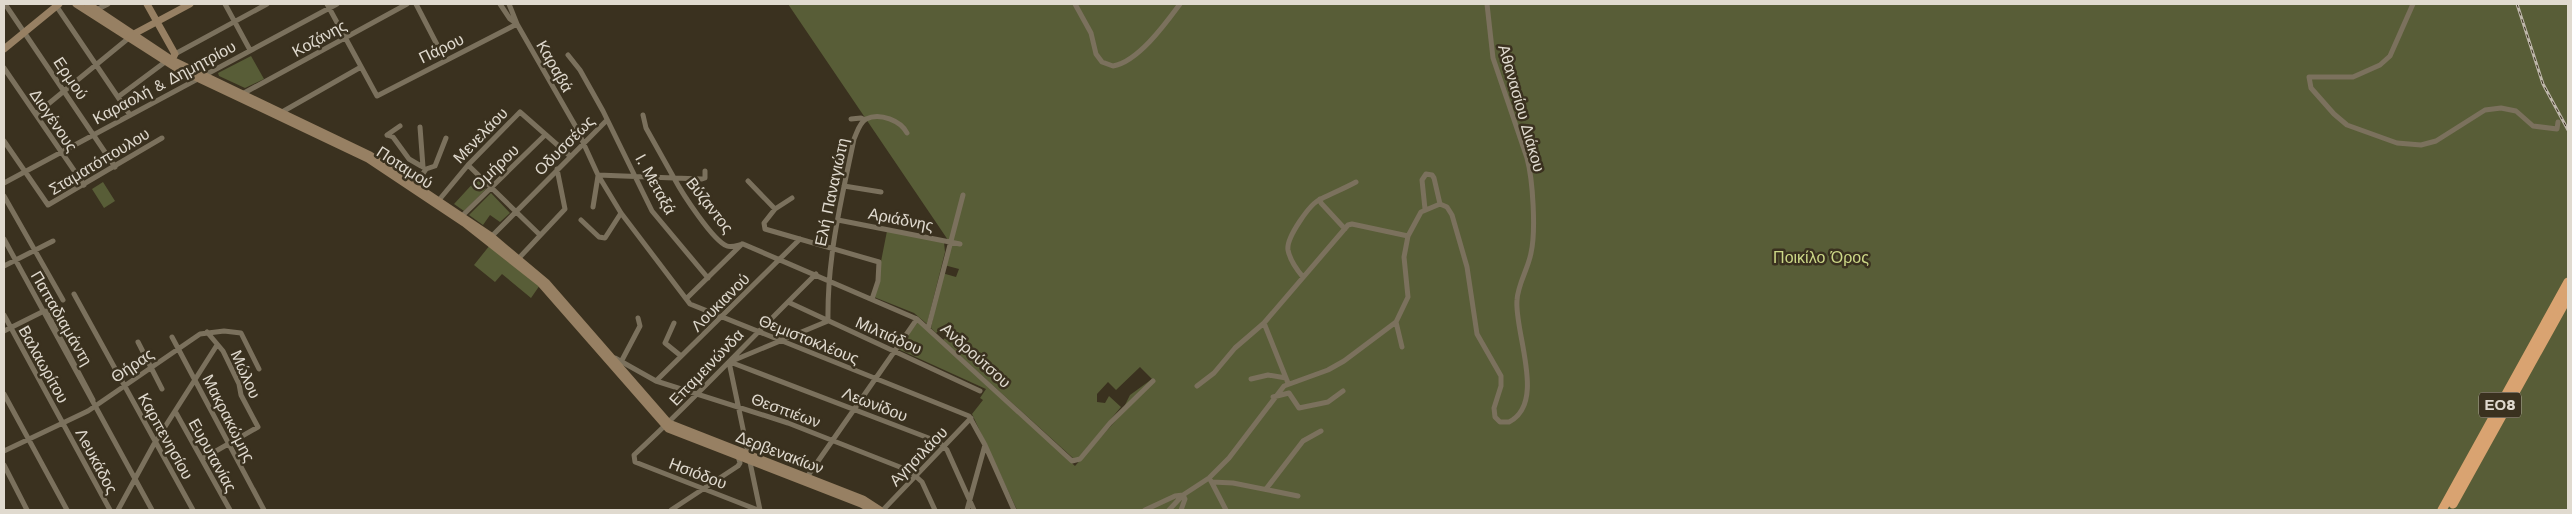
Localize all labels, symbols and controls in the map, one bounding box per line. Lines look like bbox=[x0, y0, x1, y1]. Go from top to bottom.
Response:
street label: Κοζάνης bbox=[289, 16, 350, 61]
street label: Πάρου bbox=[416, 29, 467, 67]
street label: Καραολή & Δημητρίου bbox=[89, 37, 239, 128]
street label: Καραβά bbox=[532, 37, 577, 95]
street label: Αθανασίου Διάκου bbox=[1494, 42, 1549, 174]
street label: Ερμού bbox=[49, 53, 92, 103]
street label: Διογένους bbox=[26, 85, 82, 156]
street label: Μενελάου bbox=[449, 103, 512, 167]
street label: Οδυσσέως bbox=[530, 111, 599, 179]
street label: Σταματόπουλου bbox=[46, 124, 153, 199]
street label: Ελή Παναγιώτη bbox=[811, 136, 852, 248]
street label: Ομήρου bbox=[468, 140, 523, 194]
street label: Ποταμού bbox=[373, 142, 436, 193]
street label: Ι. Μεταξά bbox=[631, 151, 680, 218]
street label: Βύζαντος bbox=[682, 174, 737, 237]
street label: Αριάδνης bbox=[867, 204, 935, 235]
park label: Ποικίλο Όρος bbox=[1773, 248, 1869, 267]
street label: Παπαδιαμάντη bbox=[27, 268, 96, 369]
street label: Λουκιανού bbox=[687, 269, 754, 336]
street label: Θεμιστοκλέους bbox=[756, 311, 862, 368]
street label: Μιλτιάδου bbox=[853, 312, 925, 358]
street label: Ανδρούτσου bbox=[937, 319, 1015, 392]
street label: Βαλαωρίτου bbox=[14, 322, 73, 406]
street label: Επαμεινώνδα bbox=[665, 325, 748, 410]
street label: Θήρας bbox=[107, 344, 157, 387]
street label: Μώλου bbox=[227, 347, 265, 401]
street label: Μακρακώμης bbox=[198, 371, 259, 465]
street label: Λεωνίδου bbox=[839, 383, 910, 426]
street label: Θεσπιέων bbox=[749, 389, 823, 432]
street label: Καρπενησίου bbox=[134, 390, 197, 483]
road number: ΕΟ8 bbox=[2479, 392, 2521, 418]
street label: Ευρυτανίας bbox=[185, 415, 241, 496]
street label: Αγησιλάου bbox=[885, 423, 951, 490]
street label: Λeυκάδος bbox=[71, 425, 122, 497]
street label: Δερβενακίων bbox=[733, 427, 826, 478]
street label: Ησιόδου bbox=[666, 454, 729, 493]

